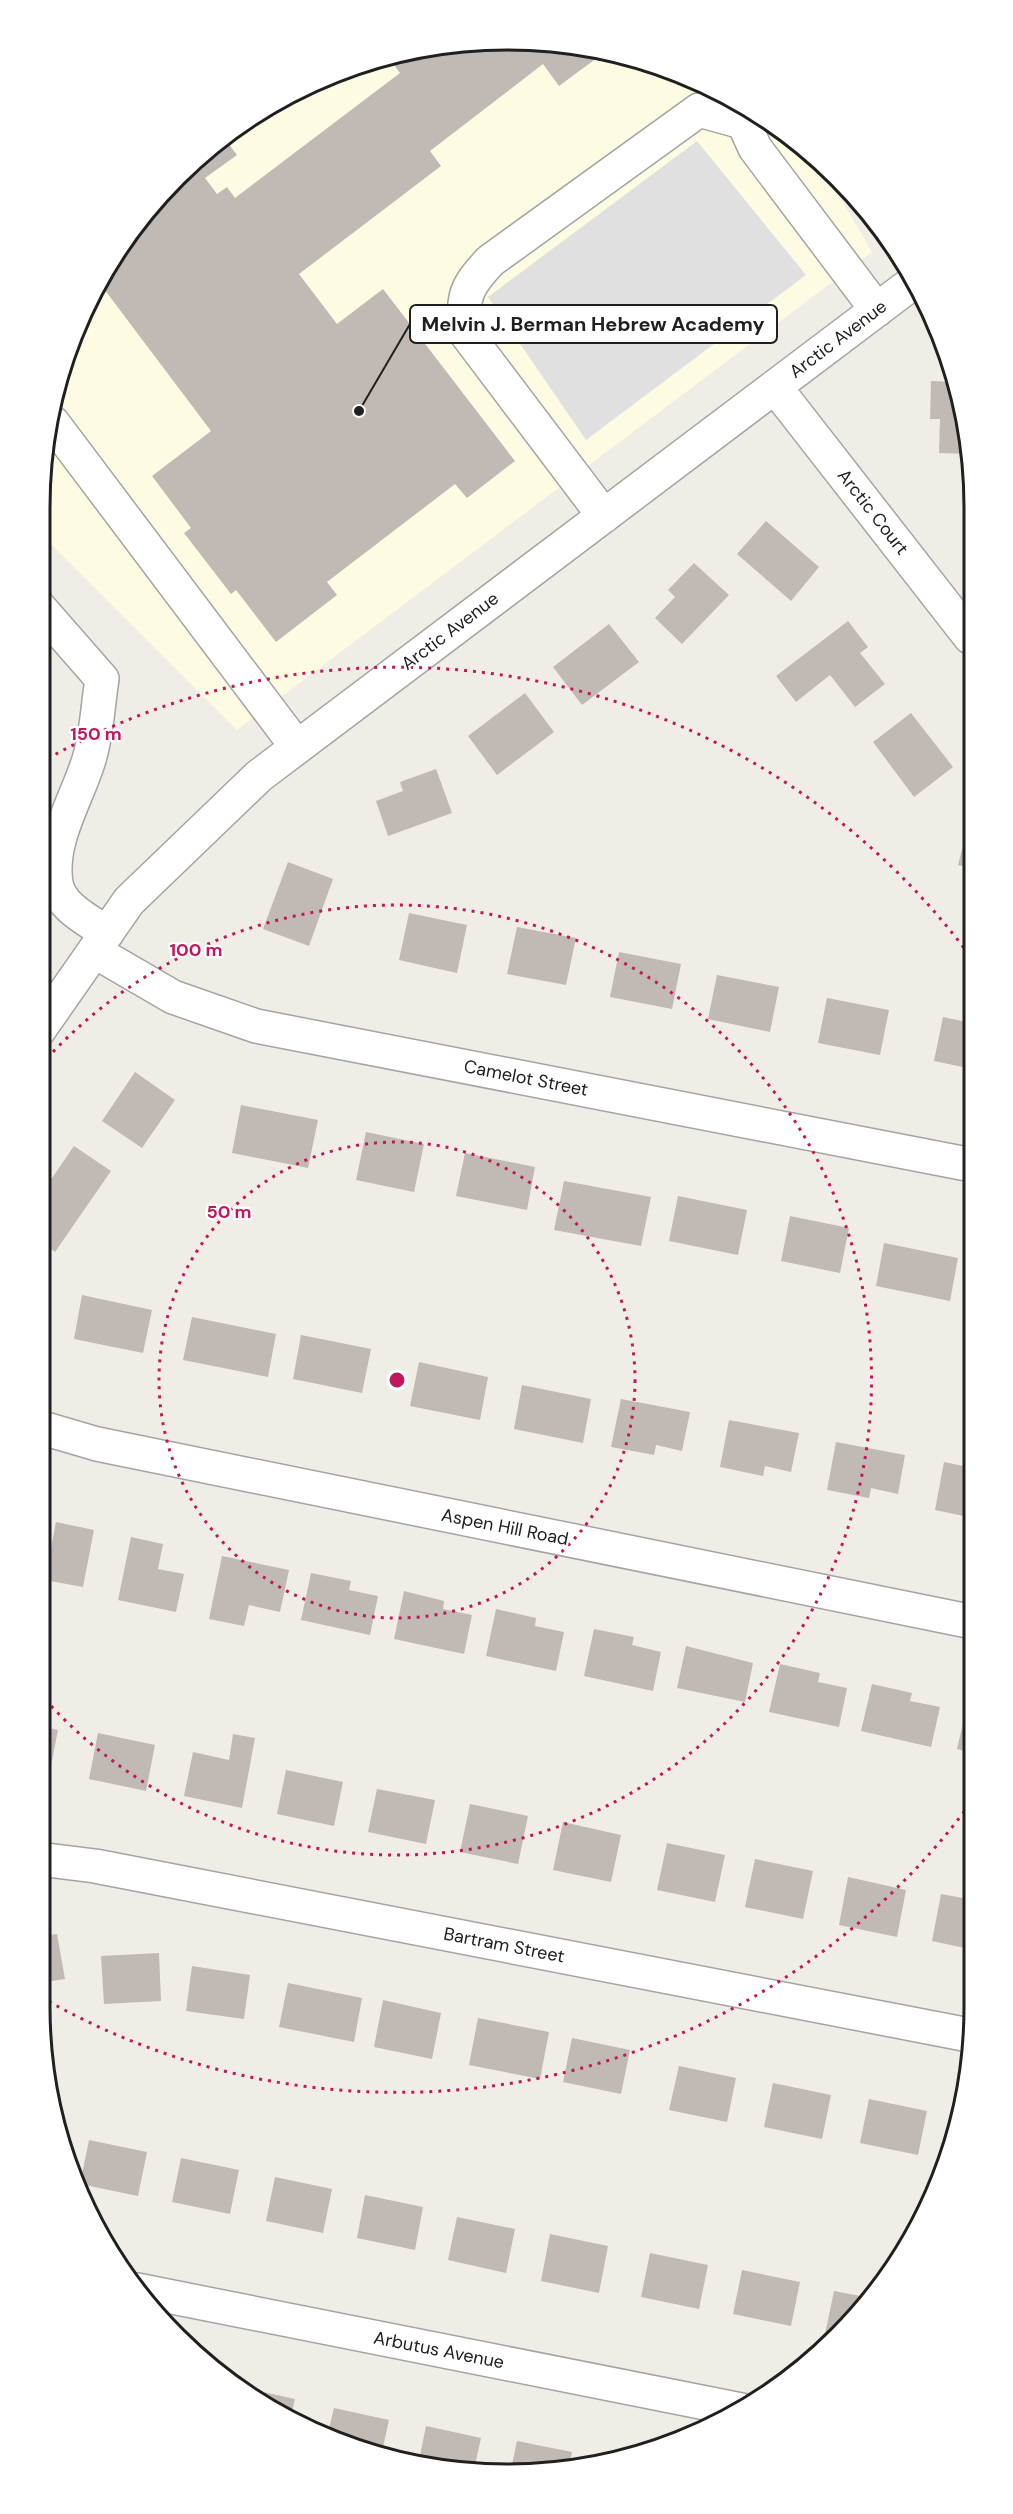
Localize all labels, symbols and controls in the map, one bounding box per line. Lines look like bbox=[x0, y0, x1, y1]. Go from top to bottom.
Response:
street label: Arctic Avenue bbox=[784, 295, 892, 383]
callout: Melvin J. Berman Hebrew Academy bbox=[410, 305, 777, 343]
text: Melvin J. Berman Hebrew Academy bbox=[421, 311, 765, 337]
street label: Arctic Court bbox=[832, 464, 914, 560]
street label: Arctic Avenue bbox=[396, 587, 504, 675]
text: 150 m bbox=[70, 722, 122, 746]
text: 100 m bbox=[169, 938, 223, 962]
street label: Camelot Street bbox=[462, 1054, 590, 1102]
text: 50 m bbox=[206, 1200, 252, 1224]
centre of rings bbox=[387, 1370, 407, 1390]
street label: Aspen Hill Road bbox=[439, 1503, 571, 1551]
street label: Bartram Street bbox=[442, 1922, 566, 1968]
street label: Arbutus Avenue bbox=[372, 2326, 506, 2374]

